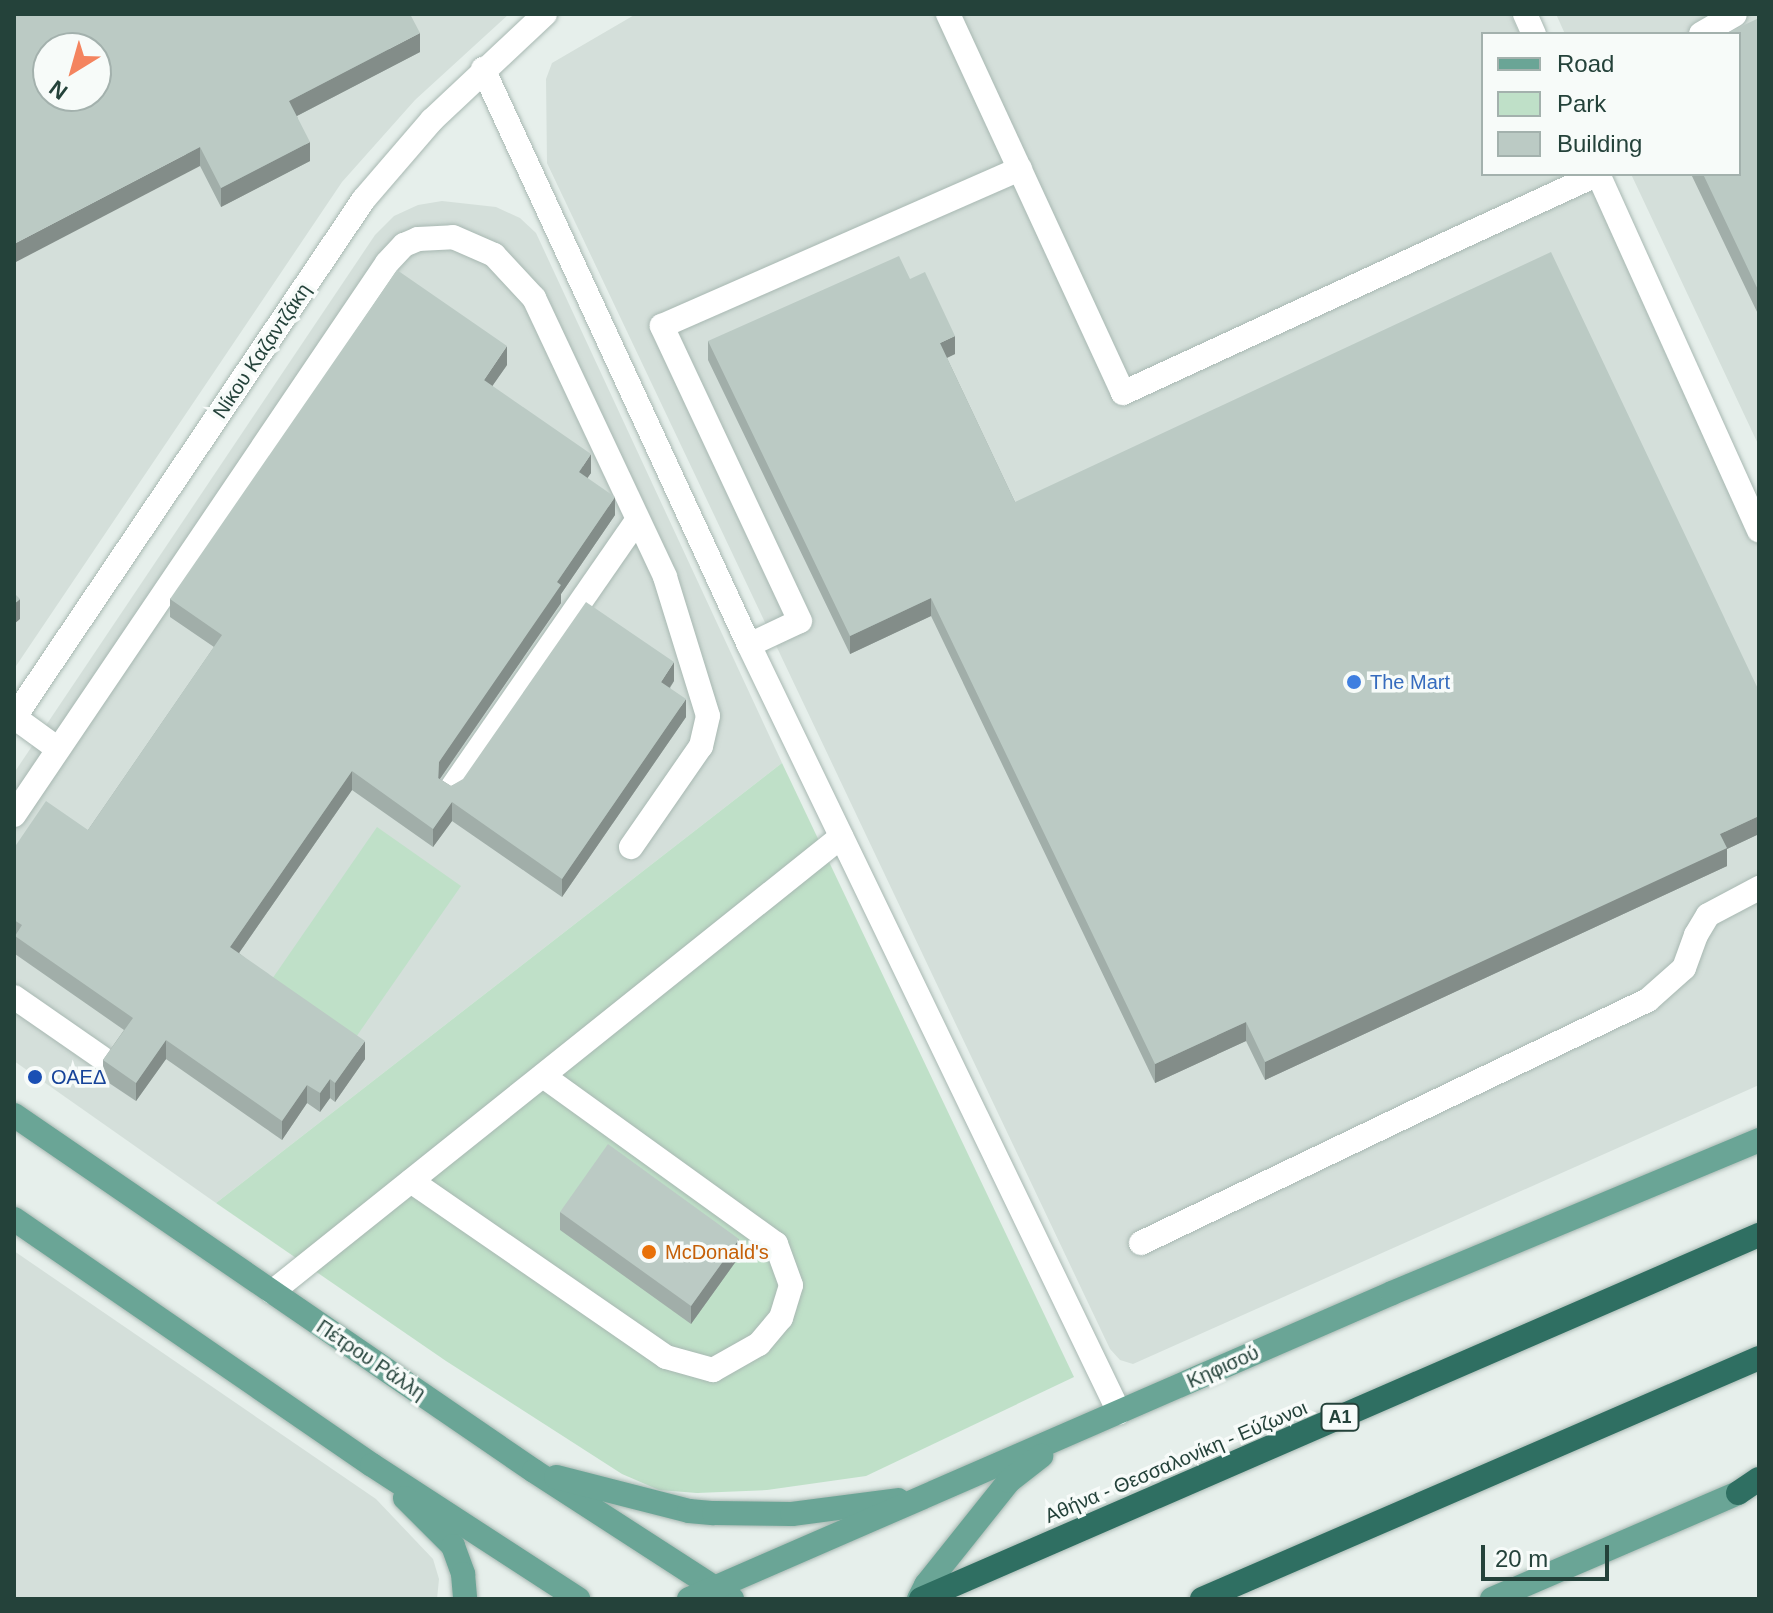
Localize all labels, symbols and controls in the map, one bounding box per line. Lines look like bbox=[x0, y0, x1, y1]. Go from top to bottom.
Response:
north arrow bbox=[32, 32, 112, 112]
legend bbox=[1481, 32, 1741, 176]
text: Road bbox=[1557, 50, 1614, 77]
text: N bbox=[45, 75, 72, 105]
text: Park bbox=[1557, 90, 1606, 117]
text: Building bbox=[1557, 130, 1642, 157]
street label: Νίκου Καζαντζάκη bbox=[208, 279, 316, 423]
place label: The Mart bbox=[1370, 670, 1450, 694]
marker: The Mart bbox=[1345, 673, 1363, 691]
place label: ΟΑΕΔ bbox=[51, 1065, 106, 1089]
marker: ΟΑΕΔ bbox=[26, 1068, 44, 1086]
place label: McDonald's bbox=[665, 1240, 769, 1264]
marker: McDonald's bbox=[640, 1243, 658, 1261]
street label: Πέτρου Ράλλη bbox=[312, 1315, 430, 1405]
street label: Κηφισού bbox=[1183, 1341, 1263, 1393]
street label: Αθήνα - Θεσσαλονίκη - Εύζωνοι bbox=[1041, 1396, 1311, 1528]
road number: Α1 bbox=[1320, 1403, 1360, 1431]
scale bar bbox=[1485, 1529, 1613, 1579]
text: 20 m bbox=[1495, 1545, 1548, 1572]

